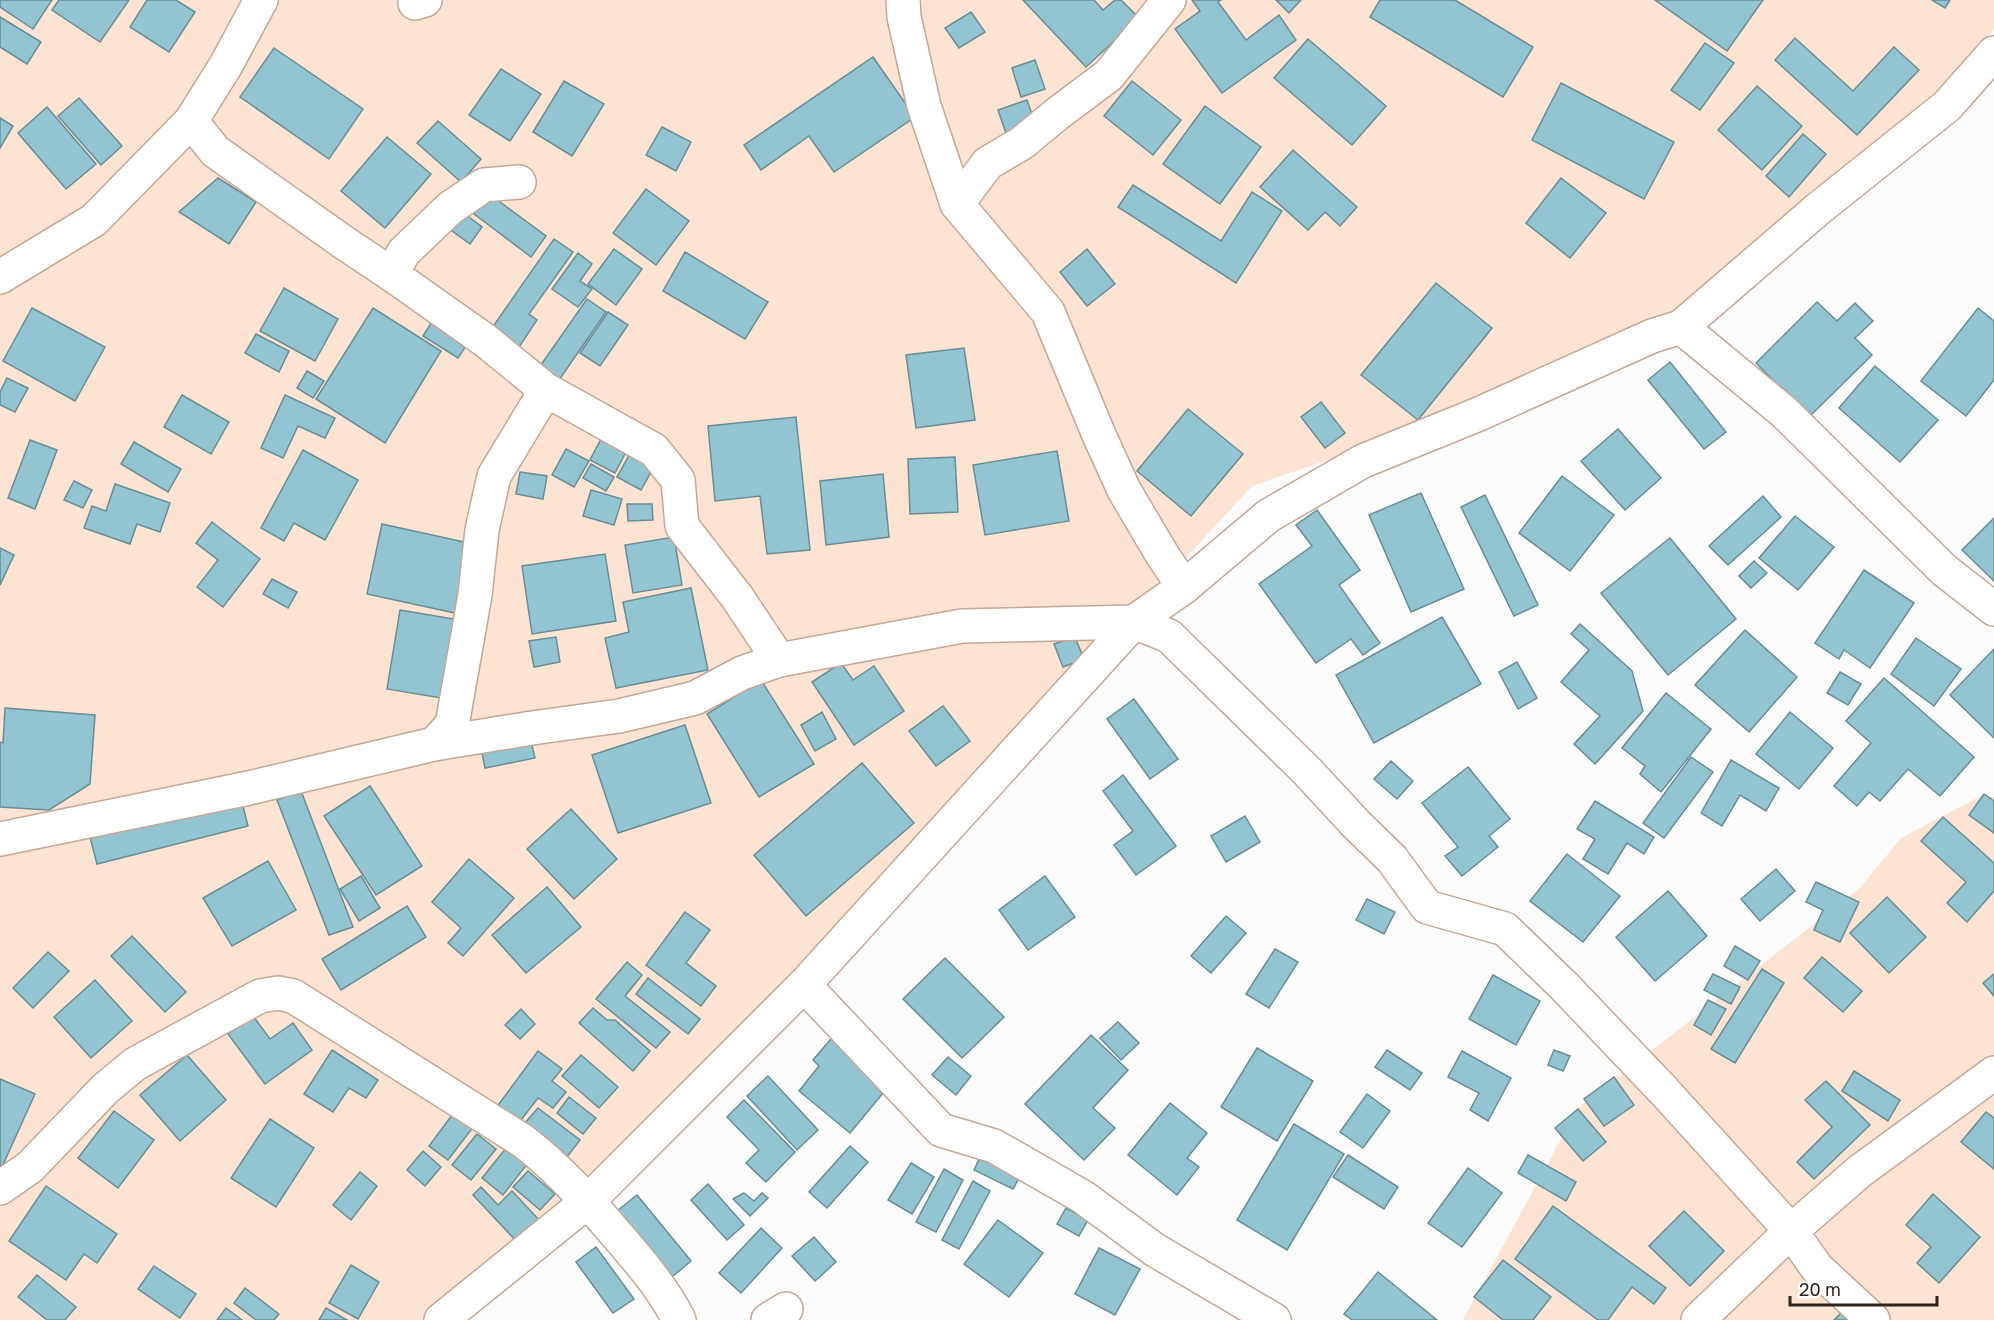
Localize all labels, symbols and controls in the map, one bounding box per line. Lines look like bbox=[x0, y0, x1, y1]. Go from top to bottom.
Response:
scale bar bbox=[1790, 1269, 1937, 1307]
text: 20 m bbox=[1799, 1278, 1841, 1300]

